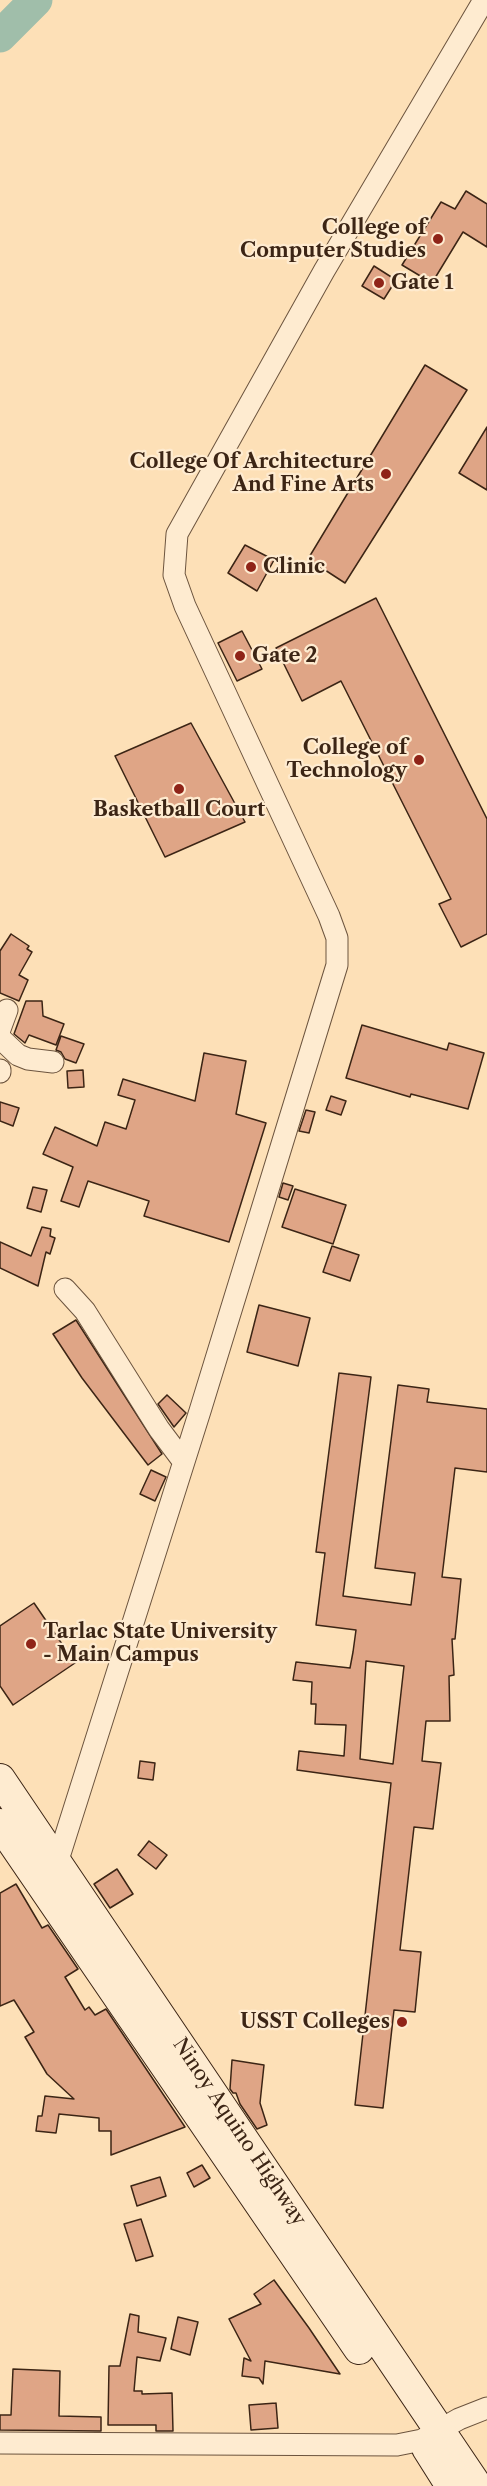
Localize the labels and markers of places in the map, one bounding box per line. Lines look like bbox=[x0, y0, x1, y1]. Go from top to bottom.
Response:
place label: College of Computer Studies bbox=[240, 216, 426, 263]
marker: College of Computer Studies bbox=[431, 232, 445, 246]
place label: Gate 1 bbox=[391, 271, 454, 295]
marker: Gate 1 bbox=[372, 276, 386, 290]
place label: College Of Architecture And Fine Arts bbox=[130, 450, 374, 497]
marker: College Of Architecture And Fine Arts bbox=[379, 467, 393, 481]
place label: Clinic bbox=[263, 555, 325, 579]
marker: Clinic bbox=[244, 560, 258, 574]
place label: Gate 2 bbox=[252, 644, 317, 668]
marker: Gate 2 bbox=[233, 649, 247, 663]
place label: College of Technology bbox=[286, 736, 407, 783]
marker: College of Technology bbox=[412, 753, 426, 767]
marker: Basketball Court bbox=[172, 782, 186, 796]
place label: Basketball Court bbox=[93, 798, 265, 822]
place label: Tarlac State University - Main Campus bbox=[43, 1620, 277, 1667]
marker: Tarlac State University - Main Campus bbox=[24, 1637, 38, 1651]
place label: USST Colleges bbox=[240, 2010, 390, 2034]
marker: USST Colleges bbox=[395, 2015, 409, 2029]

